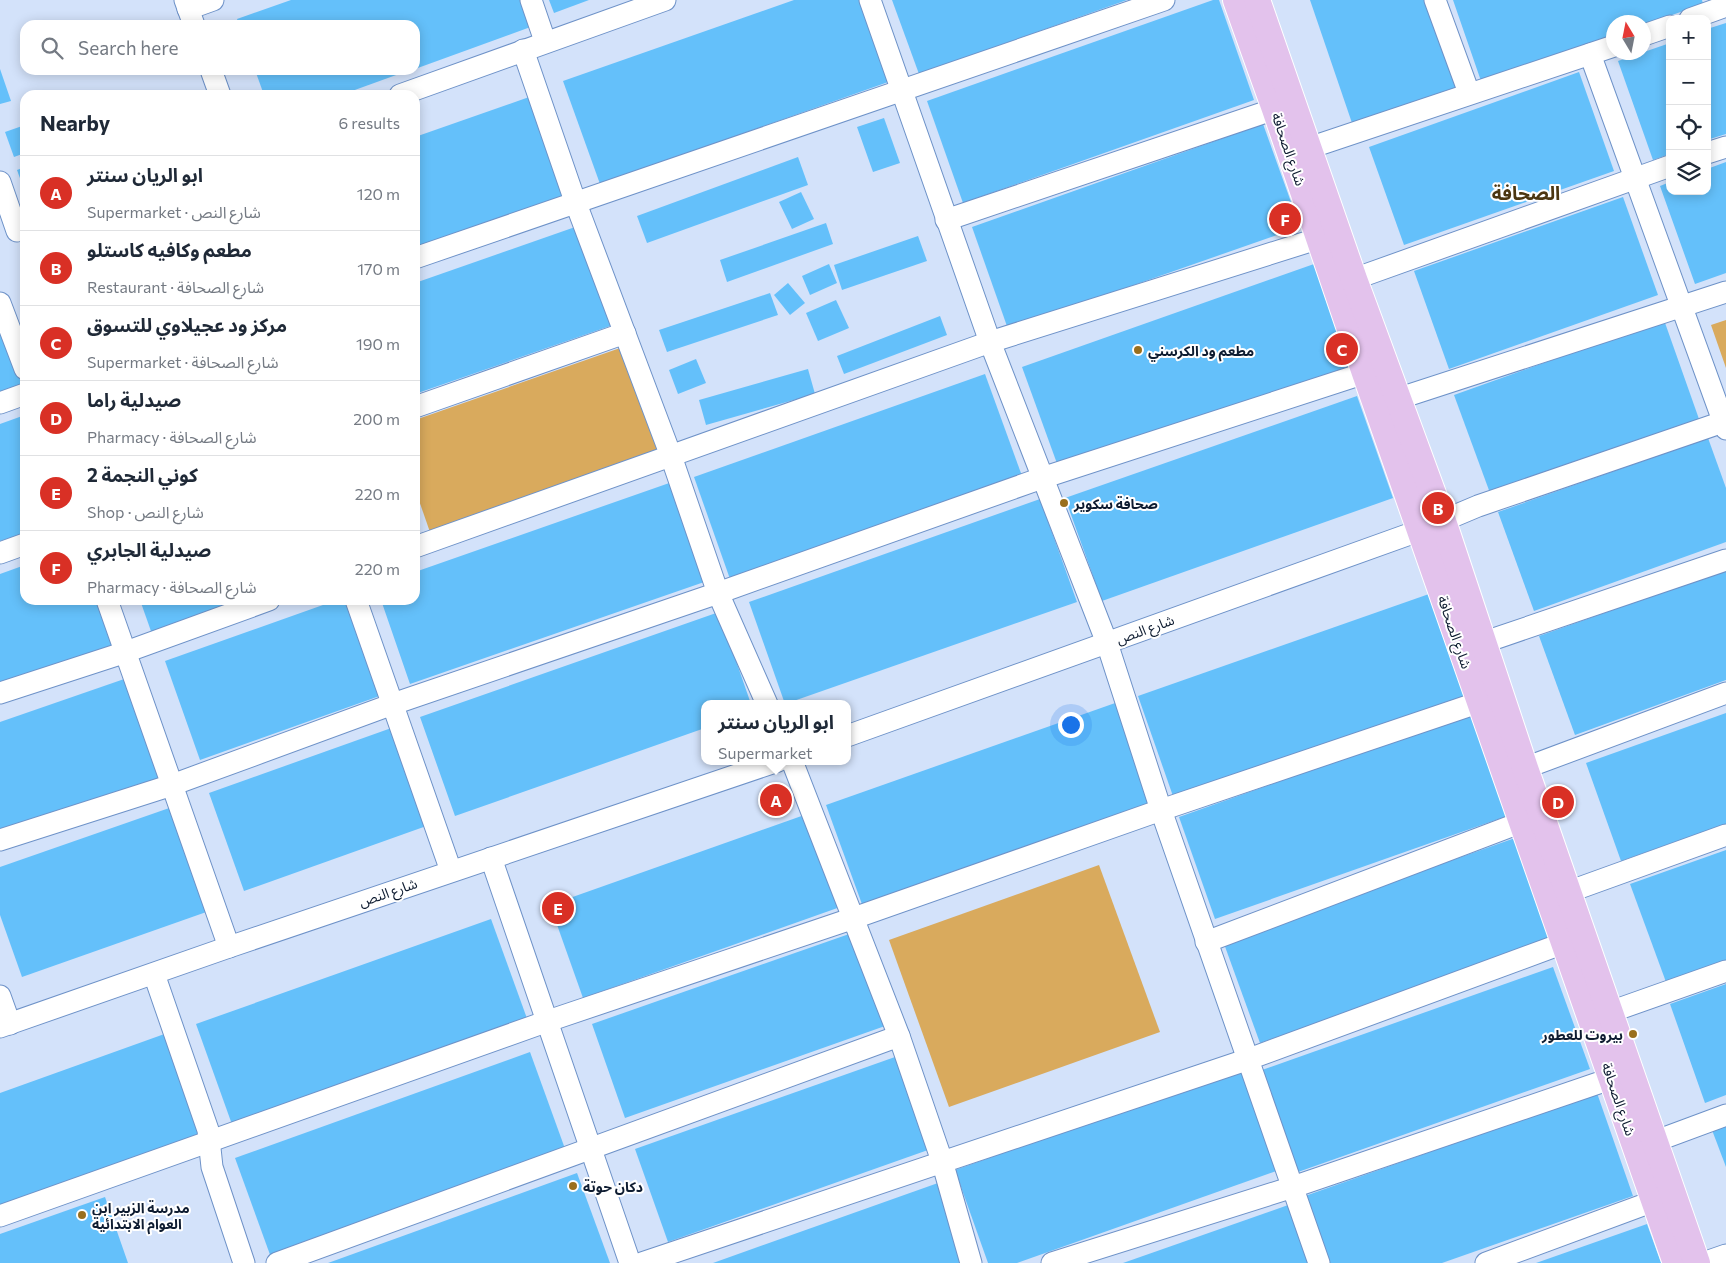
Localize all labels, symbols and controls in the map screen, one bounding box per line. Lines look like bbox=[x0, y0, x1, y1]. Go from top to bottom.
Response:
north arrow bbox=[1606, 15, 1651, 60]
map controls bbox=[1666, 15, 1711, 195]
button: + bbox=[1666, 15, 1711, 60]
search box bbox=[20, 20, 420, 75]
icon: search bbox=[38, 34, 66, 62]
text: Search here bbox=[78, 36, 178, 59]
button: − bbox=[1666, 60, 1711, 105]
button: locate bbox=[1666, 105, 1711, 150]
text: Nearby bbox=[40, 110, 110, 135]
street label: شارع الصحافة bbox=[1266, 110, 1309, 189]
text: 6 results bbox=[339, 113, 400, 132]
button: layers bbox=[1666, 150, 1711, 195]
text: ابو الريان سنتر bbox=[87, 163, 203, 186]
district label: الصحافة bbox=[1492, 181, 1560, 204]
text: A bbox=[50, 184, 62, 203]
text: 120 m bbox=[357, 184, 400, 203]
pin: F bbox=[1269, 200, 1301, 238]
text: Supermarket · شارع النص bbox=[87, 202, 261, 221]
text: مطعم وكافيه كاستلو bbox=[87, 238, 252, 261]
text: B bbox=[51, 259, 61, 278]
text: 170 m bbox=[357, 259, 400, 278]
text: Restaurant · شارع الصحافة bbox=[87, 277, 264, 296]
text: مركز ود عجيلاوي للتسوق bbox=[87, 313, 287, 336]
pin: C bbox=[1326, 330, 1358, 368]
text: C bbox=[51, 334, 61, 353]
text: 190 m bbox=[356, 334, 400, 353]
place label: مطعم ود الكرسني bbox=[1148, 342, 1254, 362]
marker: مطعم ود الكرسني bbox=[1132, 344, 1144, 356]
text: Supermarket · شارع الصحافة bbox=[87, 352, 279, 371]
text: صيدلية راما bbox=[87, 388, 181, 411]
text: D bbox=[50, 409, 62, 428]
text: 200 m bbox=[353, 409, 400, 428]
text: Pharmacy · شارع الصحافة bbox=[87, 427, 257, 446]
text: كوني النجمة 2 bbox=[87, 463, 198, 486]
text: E bbox=[51, 484, 61, 503]
text: 220 m bbox=[355, 484, 400, 503]
pin: B bbox=[1422, 489, 1454, 527]
place label: صحافة سكوير bbox=[1073, 495, 1158, 513]
marker: صحافة سكوير bbox=[1058, 497, 1070, 509]
text: Shop · شارع النص bbox=[87, 502, 204, 521]
text: صيدلية الجابري bbox=[87, 538, 211, 561]
text: F bbox=[51, 559, 61, 578]
text: 220 m bbox=[355, 559, 400, 578]
text: Pharmacy · شارع الصحافة bbox=[87, 577, 257, 596]
street label: شارع الصحافة bbox=[1432, 593, 1475, 672]
street label: شارع النص bbox=[1114, 611, 1177, 650]
popup bbox=[701, 700, 851, 765]
text: ابو الريان سنتر bbox=[718, 710, 834, 733]
your location bbox=[1058, 712, 1084, 738]
text: Supermarket bbox=[718, 743, 813, 762]
pin: A bbox=[760, 781, 792, 819]
pin: D bbox=[1542, 783, 1574, 821]
street label: شارع النص bbox=[357, 874, 420, 913]
pin: E bbox=[542, 889, 574, 927]
place label: بيروت للعطور bbox=[1541, 1026, 1623, 1044]
marker: بيروت للعطور bbox=[1627, 1028, 1639, 1040]
street label: شارع الصحافة bbox=[1596, 1060, 1639, 1139]
place label: دكان حوتة bbox=[583, 1178, 643, 1195]
marker: دكان حوتة bbox=[567, 1180, 579, 1192]
place label: مدرسة الزبير ابن العوام الابتدائية bbox=[92, 1199, 190, 1235]
marker: مدرسة الزبير ابن العوام الابتدائية bbox=[76, 1209, 88, 1221]

